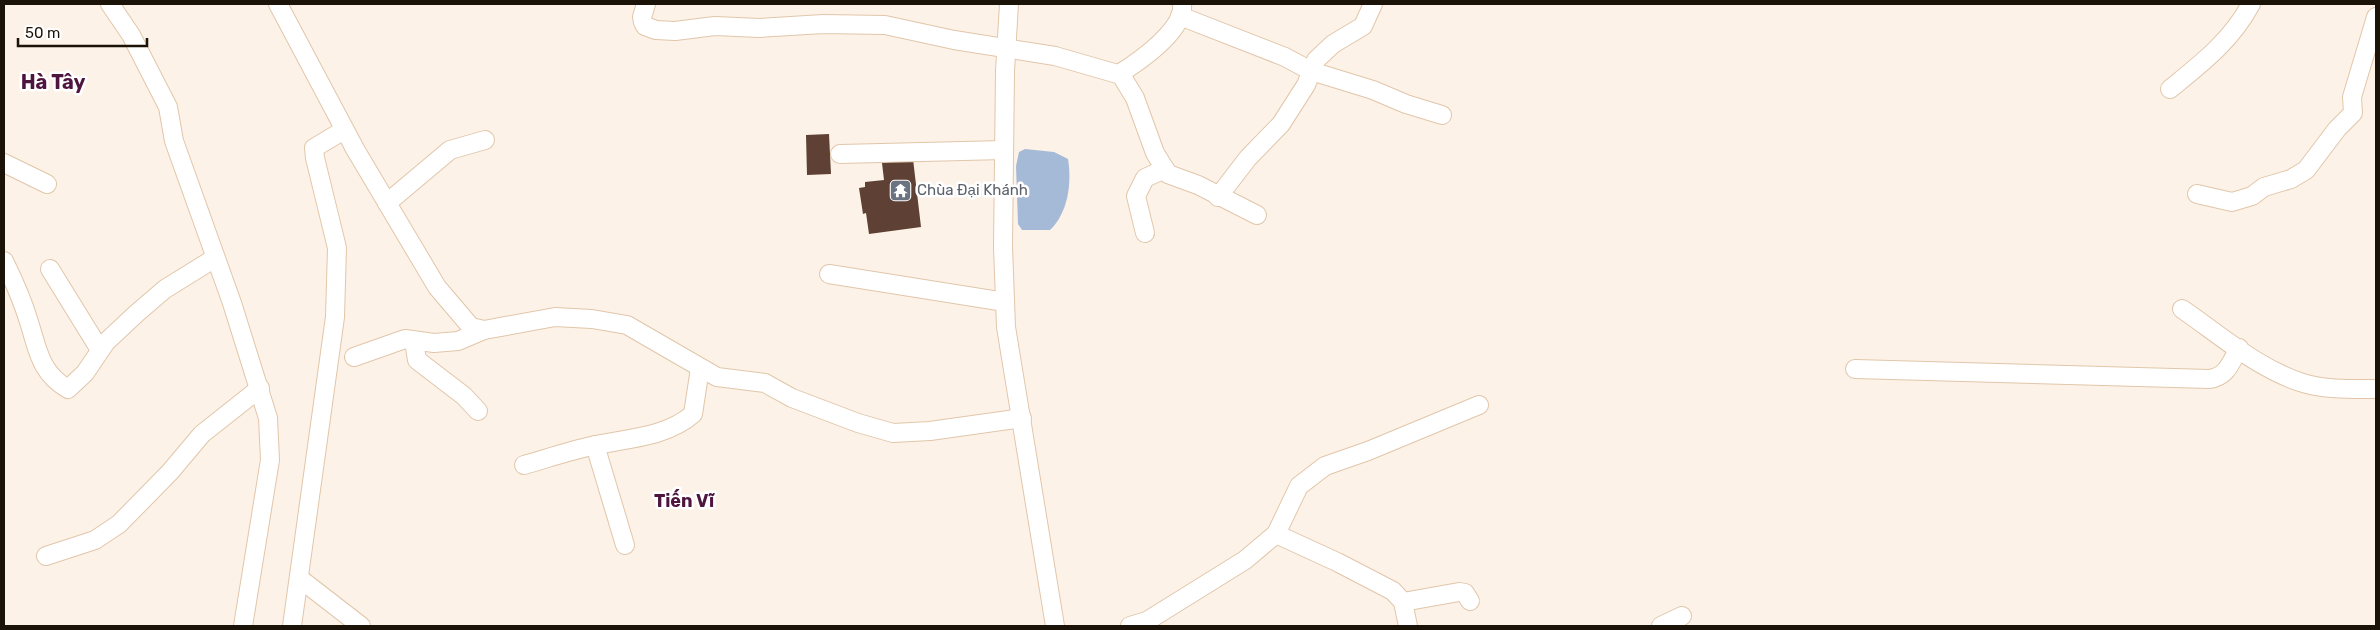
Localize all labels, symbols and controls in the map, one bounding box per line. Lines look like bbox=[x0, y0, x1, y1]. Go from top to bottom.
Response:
scale bar bbox=[18, 15, 146, 47]
text: 50 m bbox=[25, 24, 60, 42]
district label: Hà Tây bbox=[21, 70, 85, 94]
temple icon: Chùa Đại Khánh bbox=[889, 178, 913, 202]
place label: Chùa Đại Khánh bbox=[917, 181, 1028, 199]
district label: Tiến Vĩ bbox=[654, 489, 715, 512]

